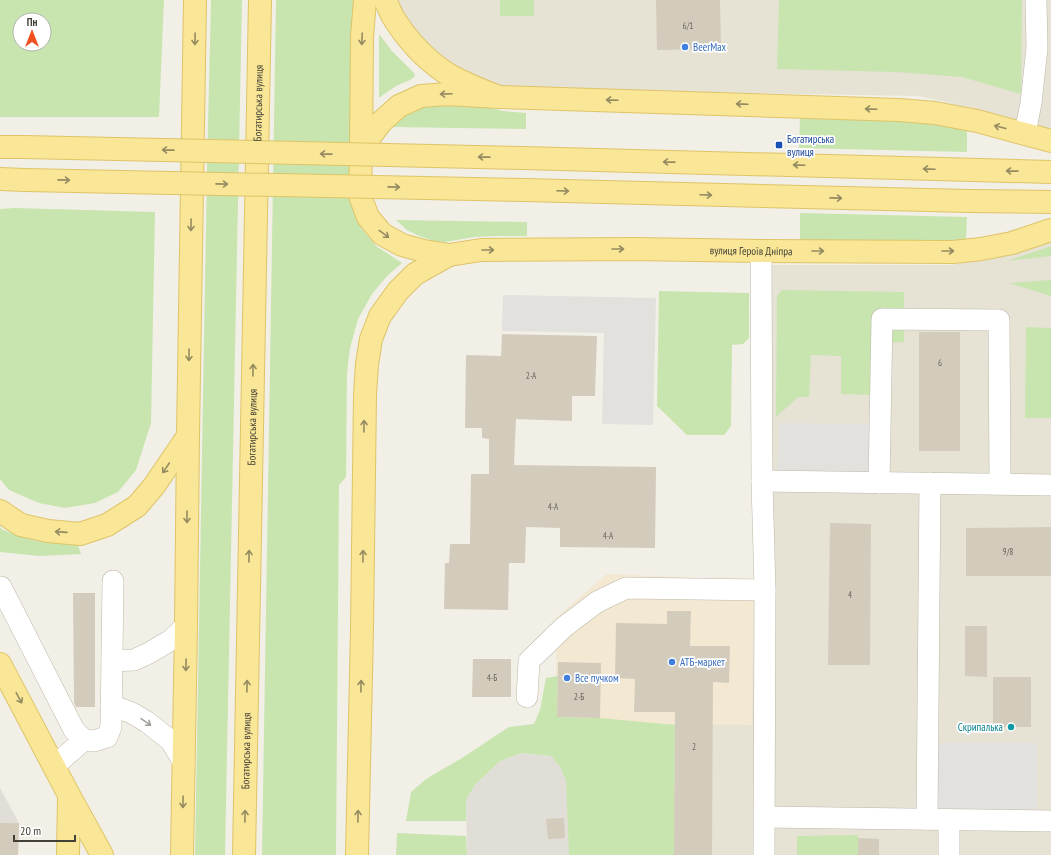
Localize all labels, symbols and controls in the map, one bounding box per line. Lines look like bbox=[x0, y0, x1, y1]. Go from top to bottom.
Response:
north arrow bbox=[12, 12, 52, 52]
text: Пн bbox=[27, 15, 37, 29]
house number: 6/1 bbox=[683, 20, 693, 31]
one-way arrow bbox=[191, 32, 199, 45]
one-way arrow bbox=[358, 32, 366, 45]
place label: BeerMax bbox=[693, 40, 727, 54]
marker: BeerMax bbox=[680, 42, 690, 52]
street label: Богатирська вулиця bbox=[250, 65, 266, 142]
one-way arrow bbox=[440, 91, 453, 98]
one-way arrow bbox=[606, 96, 619, 104]
one-way arrow bbox=[736, 101, 749, 108]
one-way arrow bbox=[865, 105, 878, 113]
one-way arrow bbox=[994, 122, 1007, 130]
place label: Богатирська вулиця bbox=[787, 132, 834, 159]
marker: Богатирська вулиця bbox=[774, 140, 784, 150]
one-way arrow bbox=[162, 147, 175, 154]
one-way arrow bbox=[320, 150, 333, 158]
one-way arrow bbox=[478, 153, 491, 161]
one-way arrow bbox=[663, 158, 676, 166]
one-way arrow bbox=[793, 161, 806, 169]
one-way arrow bbox=[923, 165, 936, 173]
one-way arrow bbox=[1006, 168, 1019, 175]
one-way arrow bbox=[57, 177, 70, 184]
one-way arrow bbox=[215, 180, 228, 188]
one-way arrow bbox=[387, 184, 400, 191]
one-way arrow bbox=[556, 187, 569, 195]
one-way arrow bbox=[699, 191, 712, 199]
one-way arrow bbox=[829, 194, 842, 202]
one-way arrow bbox=[188, 218, 195, 231]
one-way arrow bbox=[378, 230, 389, 238]
street label: вулиця Героїв Дніпра bbox=[710, 243, 792, 258]
one-way arrow bbox=[611, 245, 624, 253]
one-way arrow bbox=[481, 246, 494, 253]
one-way arrow bbox=[811, 247, 824, 255]
one-way arrow bbox=[941, 248, 954, 255]
one-way arrow bbox=[185, 348, 193, 361]
house number: 6 bbox=[938, 357, 942, 368]
one-way arrow bbox=[249, 364, 257, 377]
house number: 2-А bbox=[526, 370, 537, 381]
street label: Богатирська вулиця bbox=[244, 389, 260, 465]
one-way arrow bbox=[360, 420, 368, 433]
one-way arrow bbox=[162, 463, 170, 474]
house number: 4-А bbox=[548, 501, 559, 512]
one-way arrow bbox=[183, 510, 191, 523]
one-way arrow bbox=[55, 529, 68, 536]
house number: 4-А bbox=[603, 530, 614, 541]
house number: 9/8 bbox=[1003, 546, 1013, 557]
one-way arrow bbox=[246, 550, 253, 563]
one-way arrow bbox=[359, 550, 367, 563]
house number: 4 bbox=[848, 589, 852, 600]
place label: АТБ-маркет bbox=[680, 655, 725, 669]
marker: АТБ-маркет bbox=[667, 657, 677, 667]
one-way arrow bbox=[182, 658, 189, 671]
place label: Все пучком bbox=[575, 671, 619, 685]
house number: 4-Б bbox=[487, 672, 497, 683]
marker: Все пучком bbox=[562, 673, 572, 683]
one-way arrow bbox=[243, 680, 251, 693]
one-way arrow bbox=[357, 680, 364, 693]
house number: 2-Б bbox=[574, 691, 584, 702]
one-way arrow bbox=[15, 692, 23, 704]
street label: Богатирська вулиця bbox=[238, 713, 254, 789]
one-way arrow bbox=[140, 718, 151, 726]
place label: Скрипалька bbox=[958, 720, 1003, 734]
marker: Скрипалька bbox=[1006, 722, 1016, 732]
house number: 2 bbox=[692, 741, 696, 752]
one-way arrow bbox=[179, 795, 187, 808]
one-way arrow bbox=[241, 810, 249, 823]
one-way arrow bbox=[354, 810, 362, 823]
scale bar bbox=[14, 817, 75, 843]
text: 20 m bbox=[20, 823, 41, 838]

